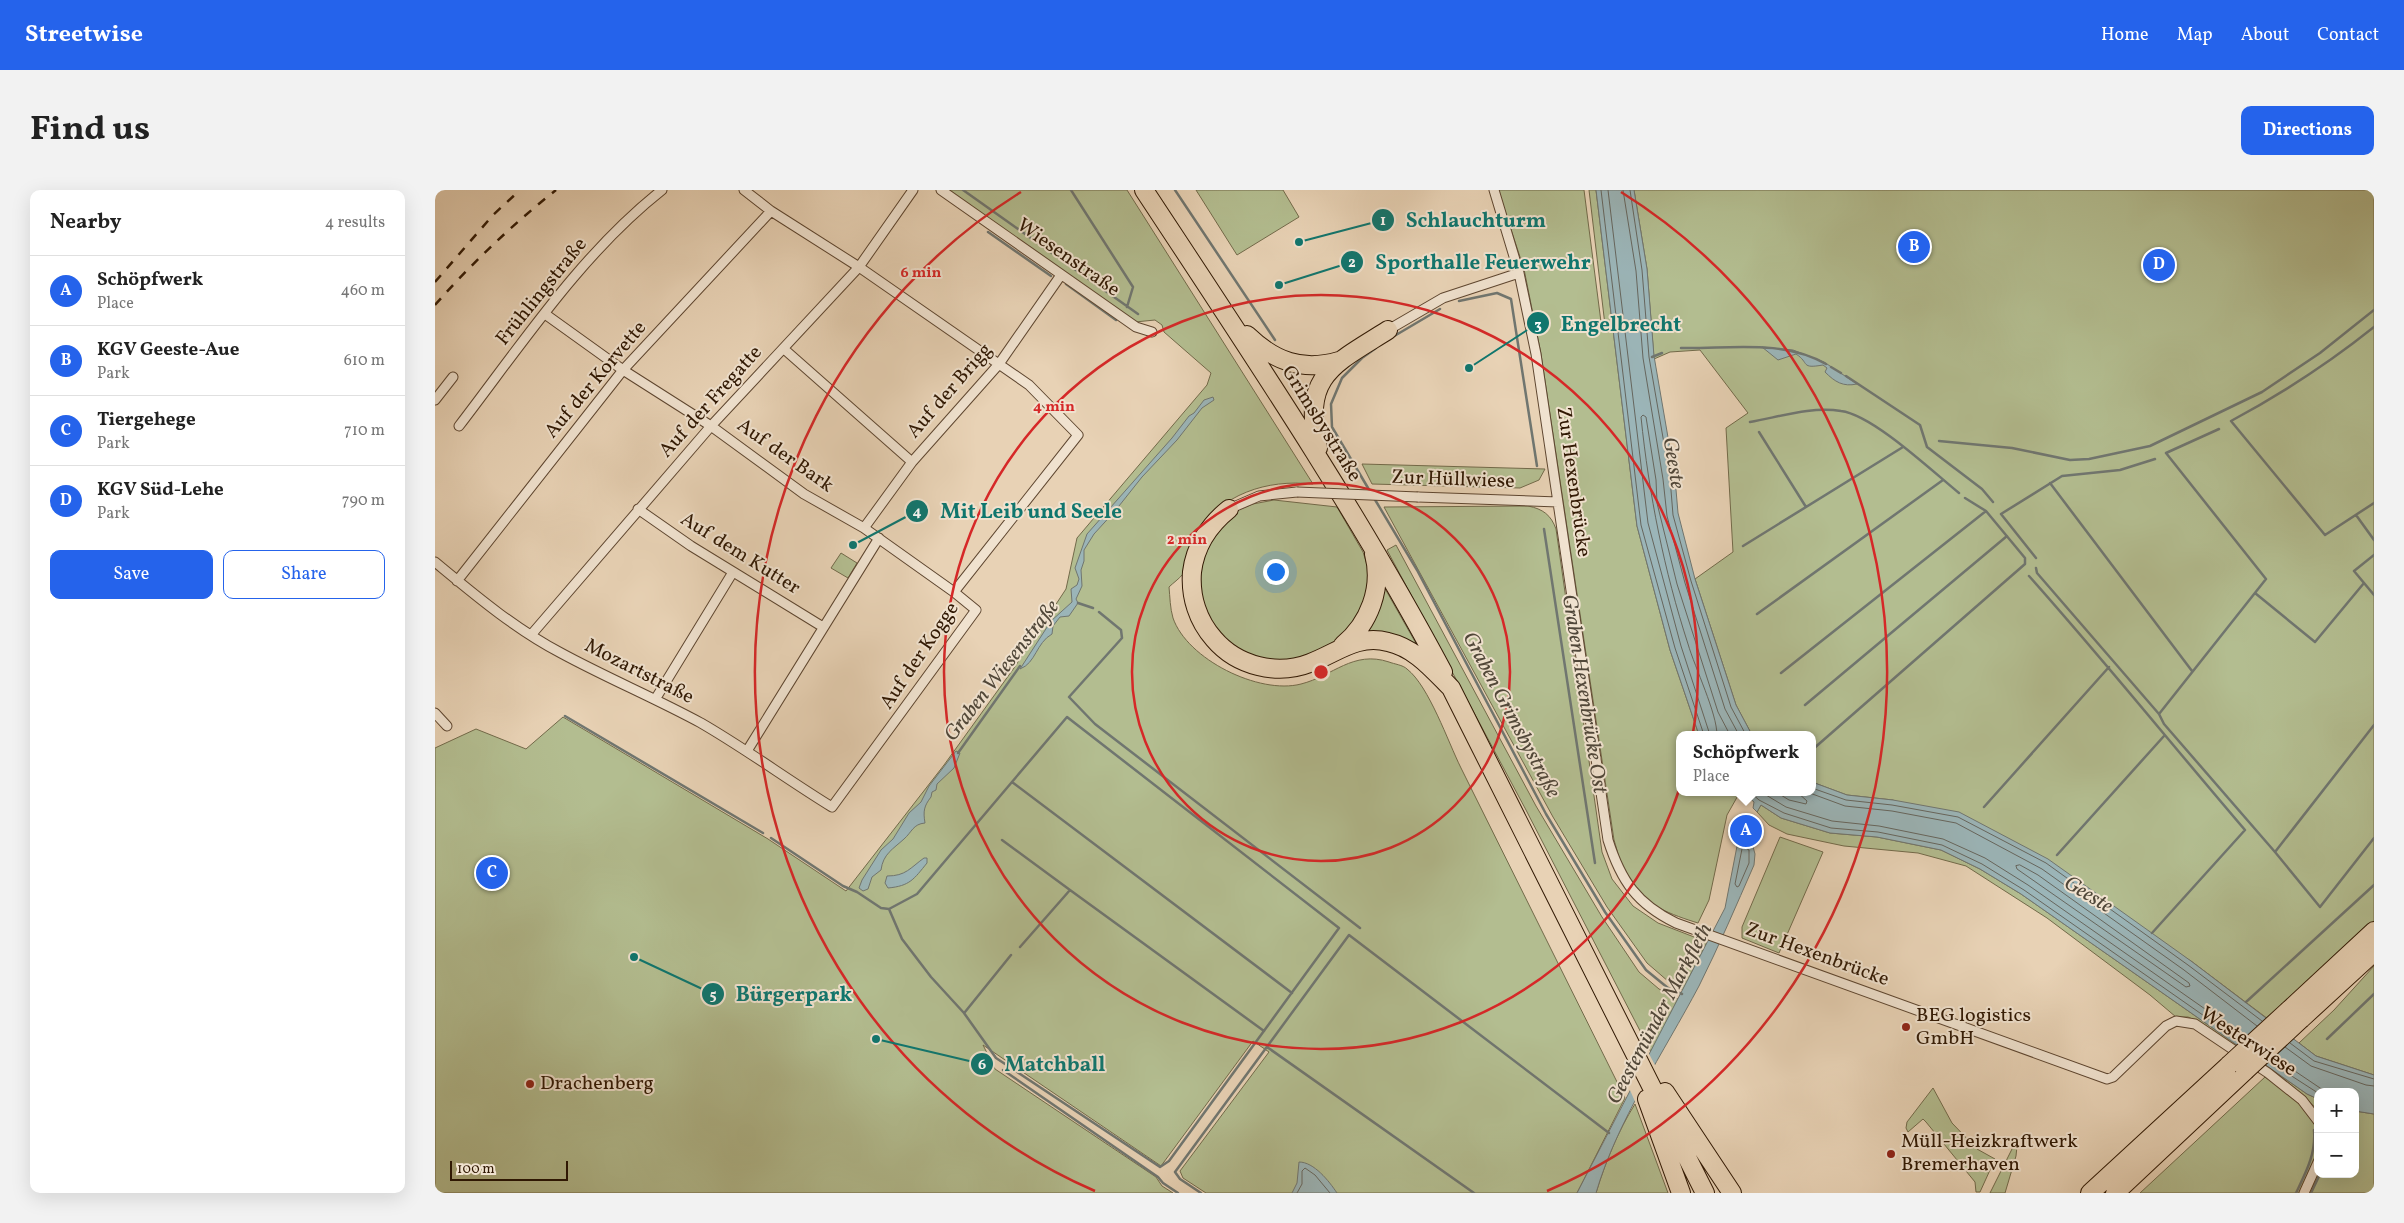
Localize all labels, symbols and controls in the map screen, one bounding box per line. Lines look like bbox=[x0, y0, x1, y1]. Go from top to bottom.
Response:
text: Streetwise bbox=[25, 18, 143, 52]
text: Home bbox=[2101, 23, 2149, 48]
text: Map bbox=[2177, 23, 2213, 48]
text: About bbox=[2241, 23, 2289, 48]
text: Contact bbox=[2317, 23, 2379, 48]
text: Find us bbox=[30, 106, 150, 154]
button: Directions bbox=[2241, 106, 2374, 155]
callout: Schlauchturm bbox=[1371, 202, 1556, 238]
text: Schlauchturm bbox=[1406, 207, 1546, 236]
text: Nearby bbox=[50, 208, 121, 237]
text: 1 bbox=[1380, 211, 1386, 232]
text: 4 results bbox=[325, 212, 385, 234]
street label: Wiesenstraße bbox=[1011, 212, 1125, 304]
pin: B bbox=[1898, 228, 1930, 266]
street label: Frühlingstraße bbox=[490, 232, 594, 352]
callout: Sporthalle Feuerwehr bbox=[1340, 244, 1600, 280]
pin: D bbox=[2143, 246, 2175, 284]
text: Sporthalle Feuerwehr bbox=[1375, 249, 1591, 278]
text: 2 bbox=[1348, 253, 1356, 274]
text: 6 min bbox=[901, 263, 942, 284]
text: Schöpfwerk bbox=[97, 267, 203, 293]
text: A bbox=[60, 280, 72, 302]
text: 460 m bbox=[341, 280, 385, 302]
text: Place bbox=[97, 293, 134, 315]
callout: Engelbrecht bbox=[1525, 305, 1691, 341]
text: Engelbrecht bbox=[1561, 311, 1681, 340]
street label: Auf der Korvette bbox=[538, 315, 654, 445]
text: 3 bbox=[1534, 315, 1542, 336]
text: KGV Geeste-Aue bbox=[97, 337, 239, 363]
street label: Auf der Brigg bbox=[901, 337, 999, 445]
street label: Auf der Fregatte bbox=[653, 340, 769, 464]
text: B bbox=[61, 350, 71, 372]
text: 610 m bbox=[344, 350, 385, 372]
street label: Grimsbystraße bbox=[1274, 361, 1368, 487]
text: Park bbox=[97, 363, 130, 385]
text: 4 min bbox=[1033, 397, 1075, 418]
street label: Zur Hexenbrücke bbox=[1549, 405, 1597, 559]
text: Tiergehege bbox=[97, 407, 196, 433]
street label: Auf der Bark bbox=[731, 412, 839, 500]
text: C bbox=[61, 420, 71, 442]
text: 710 m bbox=[344, 420, 385, 442]
text: Park bbox=[97, 433, 130, 455]
water label: Geeste bbox=[1655, 435, 1691, 491]
street label: Zur Hüllwiese bbox=[1391, 464, 1515, 496]
text: KGV Süd-Lehe bbox=[97, 477, 224, 503]
text: D bbox=[60, 490, 72, 512]
text: 790 m bbox=[342, 490, 385, 512]
callout: Mit Leib und Seele bbox=[905, 493, 1132, 529]
text: Mit Leib und Seele bbox=[940, 498, 1122, 527]
text: 4 bbox=[912, 502, 922, 523]
text: Park bbox=[97, 503, 130, 525]
street label: Auf dem Kutter bbox=[675, 506, 805, 602]
text: 2 min bbox=[1167, 530, 1207, 551]
button: Save bbox=[50, 550, 213, 599]
button: Share bbox=[223, 550, 385, 599]
your location bbox=[1263, 559, 1289, 585]
water label: Graben Hexenbrücke Ost bbox=[1554, 592, 1614, 797]
water label: Graben Wiesenstraße bbox=[937, 594, 1067, 748]
street label: Auf der Kogge bbox=[874, 597, 966, 715]
water label: Graben Grimsbystraße bbox=[1455, 627, 1567, 803]
street label: Mozartstraße bbox=[579, 632, 699, 712]
centre of rings bbox=[1312, 663, 1330, 681]
popup bbox=[1676, 731, 1816, 796]
text: Schöpfwerk bbox=[1693, 740, 1799, 766]
text: Place bbox=[1693, 766, 1730, 788]
pin: A bbox=[1730, 812, 1762, 850]
pin: C bbox=[476, 854, 508, 892]
water label: Geeste bbox=[2058, 869, 2118, 921]
street label: Zur Hexenbrücke bbox=[1741, 916, 1893, 994]
water label: Geestemünder Markfleth bbox=[1600, 918, 1720, 1110]
callout: Bürgerpark bbox=[700, 976, 862, 1012]
text: Bürgerpark bbox=[736, 981, 853, 1010]
text: 5 bbox=[709, 985, 717, 1006]
street label: Westerwiese bbox=[2194, 1000, 2302, 1084]
place label: BEG logistics GmbH bbox=[1916, 1002, 2031, 1053]
marker: BEG logistics GmbH bbox=[1900, 1021, 1912, 1033]
callout: Matchball bbox=[970, 1046, 1116, 1082]
text: Matchball bbox=[1005, 1051, 1105, 1080]
text: 6 bbox=[978, 1055, 986, 1076]
place label: Drachenberg bbox=[540, 1070, 654, 1098]
marker: Drachenberg bbox=[524, 1078, 536, 1090]
map controls bbox=[2314, 1088, 2359, 1178]
button: + bbox=[2314, 1088, 2359, 1133]
place label: Müll-Heizkraftwerk Bremerhaven bbox=[1901, 1128, 2078, 1179]
button: − bbox=[2314, 1133, 2359, 1178]
marker: Müll-Heizkraftwerk Bremerhaven bbox=[1885, 1148, 1897, 1160]
scale bar bbox=[450, 1158, 567, 1181]
text: 100 m bbox=[457, 1160, 495, 1179]

